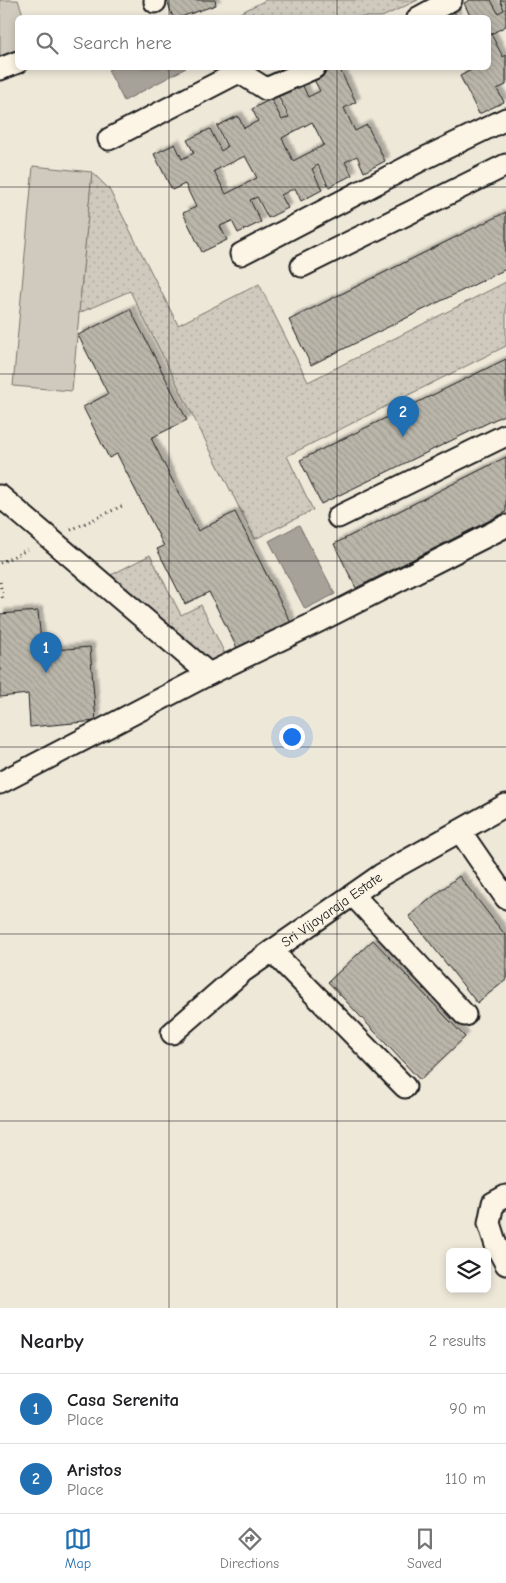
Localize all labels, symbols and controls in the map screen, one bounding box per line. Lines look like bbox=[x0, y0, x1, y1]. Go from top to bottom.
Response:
search box bbox=[15, 15, 491, 70]
icon: search bbox=[33, 29, 61, 57]
text: Search here bbox=[73, 32, 172, 54]
pin: 2 bbox=[387, 396, 419, 437]
pin: 1 bbox=[30, 632, 62, 673]
your location bbox=[279, 724, 305, 750]
street label: Sri Vijayaraja Estate bbox=[278, 868, 385, 951]
map controls bbox=[446, 1248, 491, 1293]
button: layers bbox=[446, 1248, 491, 1293]
text: Nearby bbox=[20, 1329, 84, 1353]
text: 2 results bbox=[429, 1332, 486, 1350]
text: Casa Serenita bbox=[67, 1389, 179, 1411]
text: 1 bbox=[33, 1400, 39, 1418]
text: 90 m bbox=[449, 1400, 486, 1418]
text: Place bbox=[67, 1411, 103, 1429]
text: Aristos bbox=[67, 1459, 122, 1481]
text: 2 bbox=[32, 1470, 40, 1488]
text: 110 m bbox=[445, 1470, 486, 1488]
text: Place bbox=[67, 1481, 103, 1499]
tab: Map bbox=[64, 1525, 92, 1572]
tab: Directions bbox=[220, 1525, 279, 1572]
tab: Saved bbox=[407, 1525, 442, 1572]

